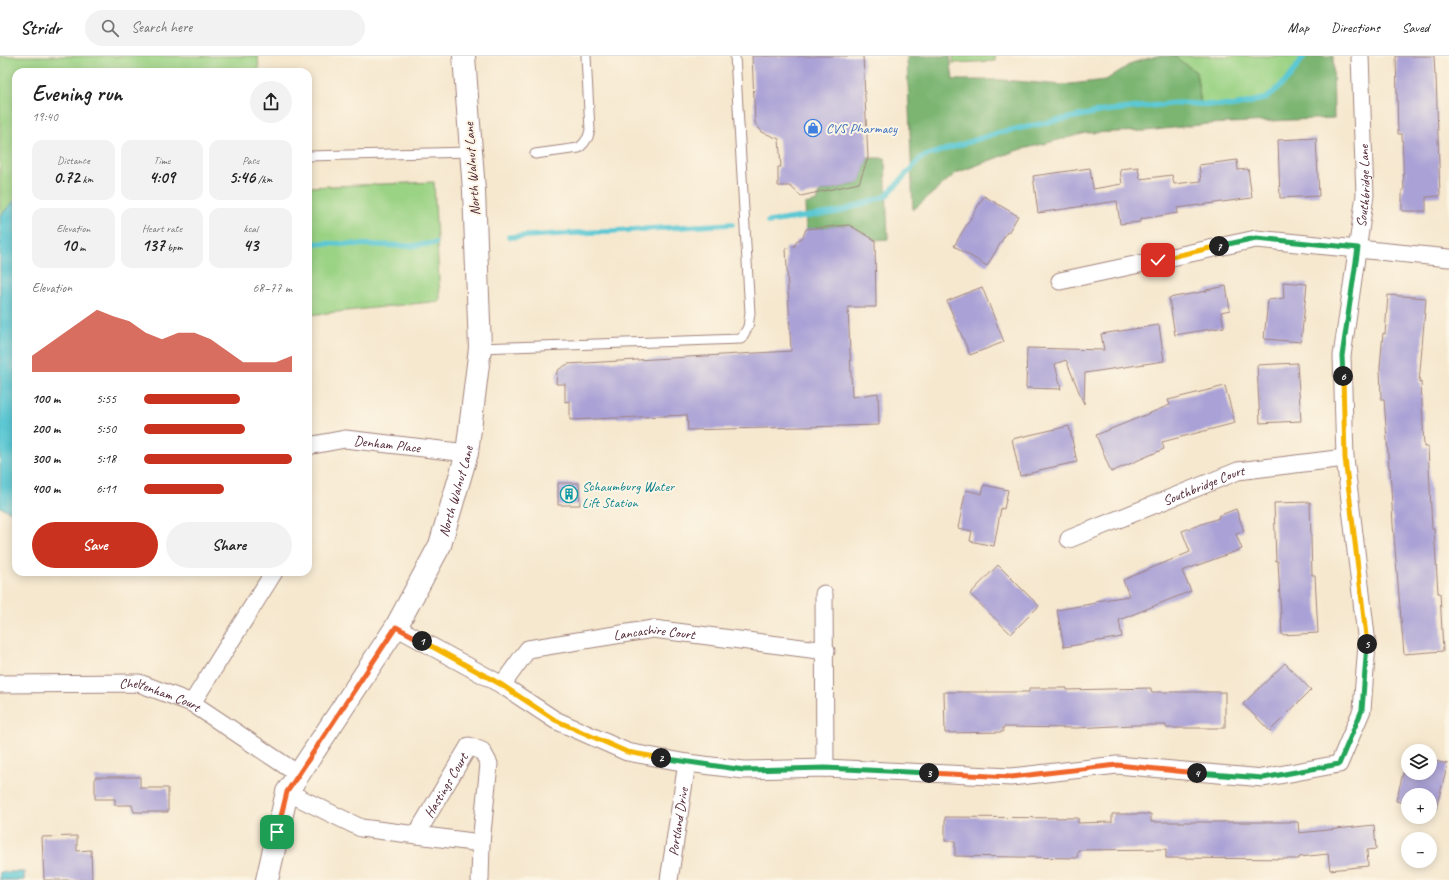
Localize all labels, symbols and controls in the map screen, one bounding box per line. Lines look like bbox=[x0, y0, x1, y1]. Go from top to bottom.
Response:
search box bbox=[85, 10, 365, 46]
text: Stridr bbox=[20, 16, 61, 40]
icon: search bbox=[99, 17, 121, 39]
text: Search here bbox=[131, 18, 192, 37]
text: Map bbox=[1288, 19, 1309, 36]
text: Directions bbox=[1331, 19, 1380, 36]
text: Saved bbox=[1402, 19, 1429, 36]
text: Evening run bbox=[32, 80, 122, 108]
button: share bbox=[250, 81, 292, 123]
text: 19:40 bbox=[32, 109, 58, 125]
shop icon: CVS Pharmacy bbox=[803, 118, 823, 138]
street label: North Walnut Lane bbox=[460, 120, 484, 216]
place label: CVS Pharmacy bbox=[826, 120, 898, 137]
street label: Southbridge Lane bbox=[1352, 143, 1374, 228]
text: Distance bbox=[57, 153, 90, 167]
text: Time bbox=[154, 153, 170, 167]
text: Pace bbox=[242, 153, 259, 167]
text: 0.72 bbox=[53, 167, 80, 188]
text: 4:09 bbox=[149, 167, 175, 188]
text: 5:46 bbox=[229, 167, 255, 188]
text: km bbox=[80, 172, 93, 186]
text: /km bbox=[255, 172, 272, 186]
text: Elevation bbox=[56, 221, 90, 235]
text: Heart rate bbox=[142, 221, 182, 235]
text: kcal bbox=[243, 221, 258, 235]
text: 10 bbox=[61, 235, 77, 256]
text: 137 bbox=[142, 235, 165, 256]
text: 43 bbox=[243, 235, 258, 256]
pin: 7 bbox=[1209, 236, 1229, 256]
text: 7 bbox=[1217, 239, 1221, 253]
text: m bbox=[77, 240, 85, 254]
text: bpm bbox=[165, 240, 182, 254]
pin bbox=[1141, 243, 1175, 277]
icon: check bbox=[1147, 249, 1169, 271]
text: Elevation bbox=[32, 280, 72, 296]
text: 68–77 m bbox=[252, 280, 292, 296]
pin: 6 bbox=[1333, 366, 1353, 386]
text: 6 bbox=[1340, 369, 1346, 383]
text: 100 m bbox=[32, 391, 60, 407]
text: 5:55 bbox=[96, 391, 116, 407]
text: 200 m bbox=[32, 421, 60, 437]
text: 5:50 bbox=[96, 421, 116, 437]
street label: Denham Place bbox=[353, 432, 423, 456]
street label: North Walnut Lane bbox=[434, 444, 476, 539]
text: 300 m bbox=[32, 451, 60, 467]
text: 5:18 bbox=[96, 451, 116, 467]
street label: Southbridge Court bbox=[1160, 462, 1246, 509]
place label: Schaumburg Water Lift Station bbox=[582, 478, 675, 511]
text: 400 m bbox=[32, 481, 60, 497]
text: 6:11 bbox=[96, 481, 116, 497]
building icon: Schaumburg Water Lift Station bbox=[559, 484, 579, 504]
button: Save bbox=[32, 522, 158, 568]
button: Share bbox=[166, 522, 292, 568]
street label: Lancashire Court bbox=[612, 620, 697, 644]
pin: 1 bbox=[412, 631, 432, 651]
text: 1 bbox=[420, 634, 424, 648]
pin: 5 bbox=[1357, 634, 1377, 654]
text: 5 bbox=[1365, 637, 1369, 651]
street label: Cheltenham Court bbox=[119, 674, 205, 716]
map controls bbox=[1401, 744, 1437, 868]
button: layers bbox=[1401, 744, 1437, 780]
pin: 2 bbox=[651, 748, 671, 768]
street label: Hastings Court bbox=[420, 749, 472, 820]
text: 2 bbox=[659, 751, 663, 765]
pin: 3 bbox=[919, 763, 939, 783]
pin: 4 bbox=[1187, 763, 1207, 783]
text: 3 bbox=[927, 766, 931, 780]
text: 4 bbox=[1195, 766, 1199, 780]
street label: Portland Drive bbox=[664, 785, 692, 857]
button: + bbox=[1401, 788, 1437, 824]
pin bbox=[260, 815, 294, 849]
icon: arrive bbox=[266, 821, 288, 843]
button: − bbox=[1401, 832, 1437, 868]

